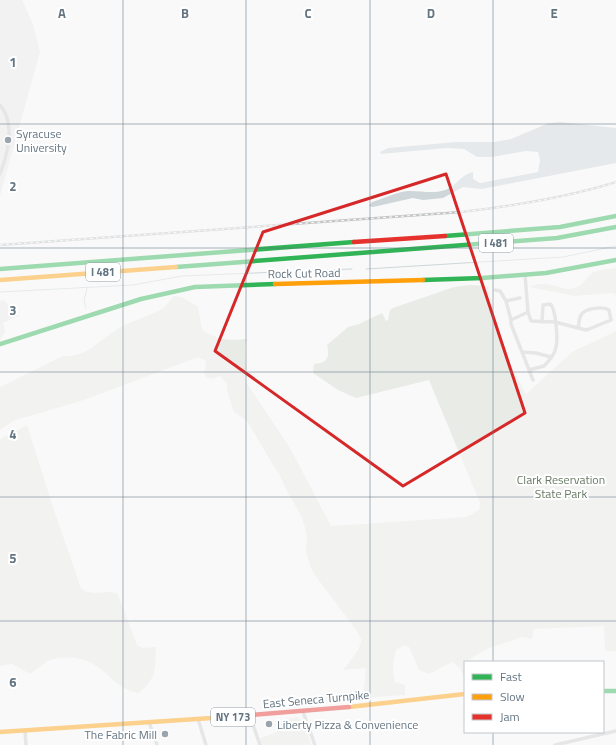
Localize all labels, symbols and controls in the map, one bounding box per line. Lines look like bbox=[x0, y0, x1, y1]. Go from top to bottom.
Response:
text: A bbox=[58, 3, 66, 23]
text: B bbox=[181, 3, 189, 23]
text: C bbox=[304, 3, 312, 23]
text: D bbox=[427, 3, 435, 23]
text: E bbox=[550, 3, 558, 23]
text: 1 bbox=[9, 52, 17, 72]
place label: Syracuse University bbox=[16, 124, 67, 157]
marker: Syracuse University bbox=[3, 135, 13, 145]
text: 2 bbox=[9, 176, 17, 196]
road number: I 481 bbox=[479, 234, 513, 252]
road number: I 481 bbox=[86, 263, 120, 281]
street label: Rock Cut Road bbox=[267, 263, 341, 283]
text: 3 bbox=[9, 300, 17, 320]
text: 4 bbox=[9, 424, 17, 444]
park label: Clark Reservation State Park bbox=[517, 470, 605, 503]
text: 5 bbox=[9, 548, 17, 568]
legend bbox=[464, 661, 604, 733]
text: Fast bbox=[500, 667, 523, 686]
text: 6 bbox=[9, 672, 17, 692]
street label: East Seneca Turnpike bbox=[262, 685, 370, 713]
text: Slow bbox=[500, 687, 525, 706]
text: Jam bbox=[500, 707, 520, 726]
road number: NY 173 bbox=[211, 708, 255, 726]
place label: Liberty Pizza & Convenience bbox=[277, 715, 418, 734]
marker: Liberty Pizza & Convenience bbox=[264, 719, 274, 729]
place label: The Fabric Mill bbox=[84, 725, 157, 744]
marker: The Fabric Mill bbox=[160, 729, 170, 739]

